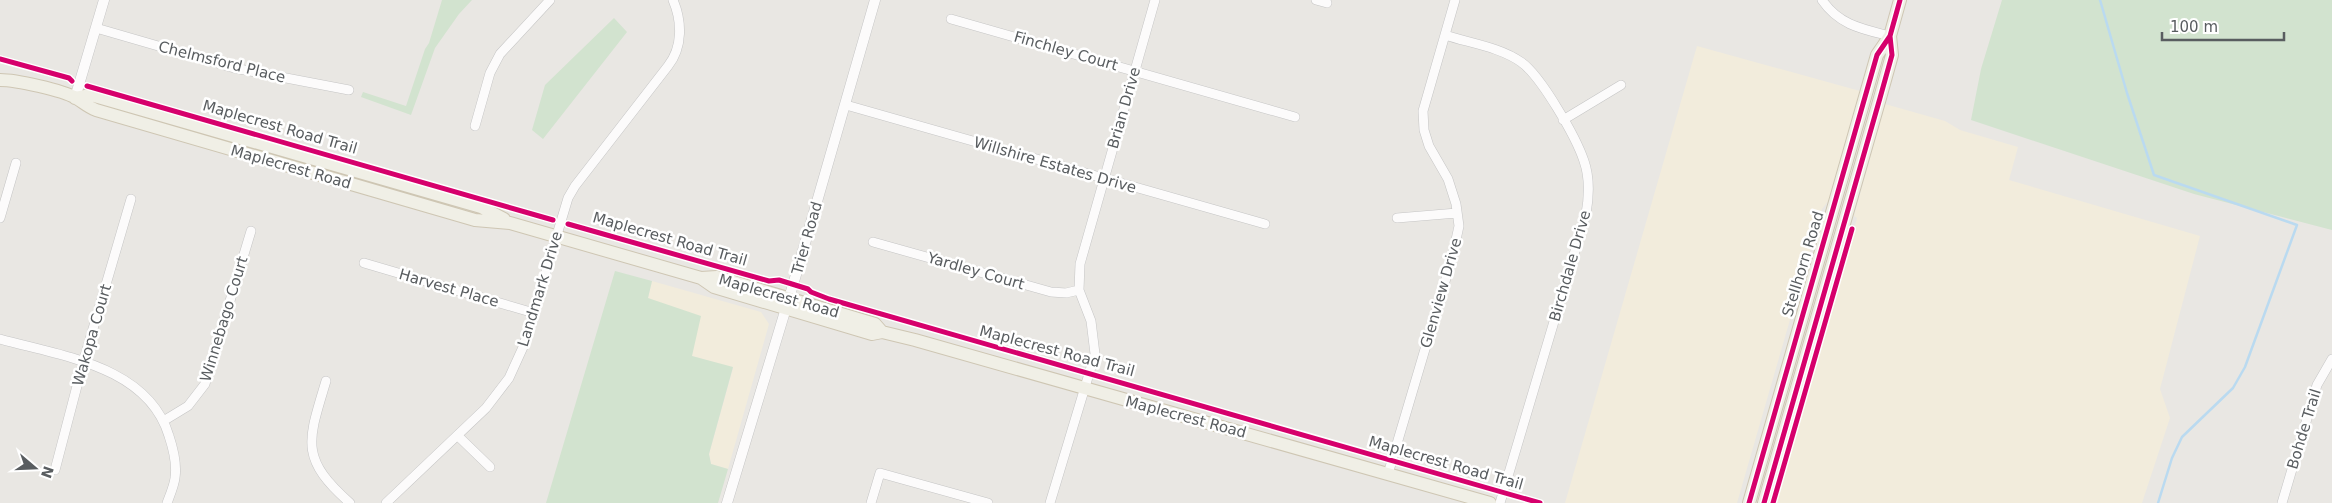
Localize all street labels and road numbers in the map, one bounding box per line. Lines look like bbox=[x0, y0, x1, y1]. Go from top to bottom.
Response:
street label: Finchley Court bbox=[1012, 28, 1120, 74]
street label: Chelmsford Place bbox=[157, 38, 287, 86]
street label: Brian Drive bbox=[1104, 65, 1144, 151]
street label: Maplecrest Road Trail bbox=[201, 96, 359, 158]
street label: Willshire Estates Drive bbox=[972, 133, 1138, 197]
street label: Maplecrest Road bbox=[229, 141, 353, 193]
street label: Trier Road bbox=[788, 199, 826, 278]
street label: Maplecrest Road Trail bbox=[591, 208, 749, 270]
street label: Birchdale Drive bbox=[1546, 208, 1594, 324]
street label: Stellhorn Road bbox=[1778, 209, 1828, 319]
street label: Landmark Drive bbox=[514, 229, 566, 349]
street label: Glenview Drive bbox=[1417, 236, 1465, 350]
street label: Yardley Court bbox=[925, 248, 1027, 293]
street label: Winnebago Court bbox=[196, 254, 252, 384]
street label: Harvest Place bbox=[397, 265, 501, 311]
street label: Maplecrest Road bbox=[717, 270, 841, 322]
street label: Wakopa Court bbox=[69, 282, 115, 388]
street label: Maplecrest Road Trail bbox=[977, 322, 1137, 380]
street label: Bohde Trail bbox=[2283, 387, 2325, 471]
street label: Maplecrest Road bbox=[1124, 392, 1248, 442]
street label: Maplecrest Road Trail bbox=[1367, 432, 1525, 494]

